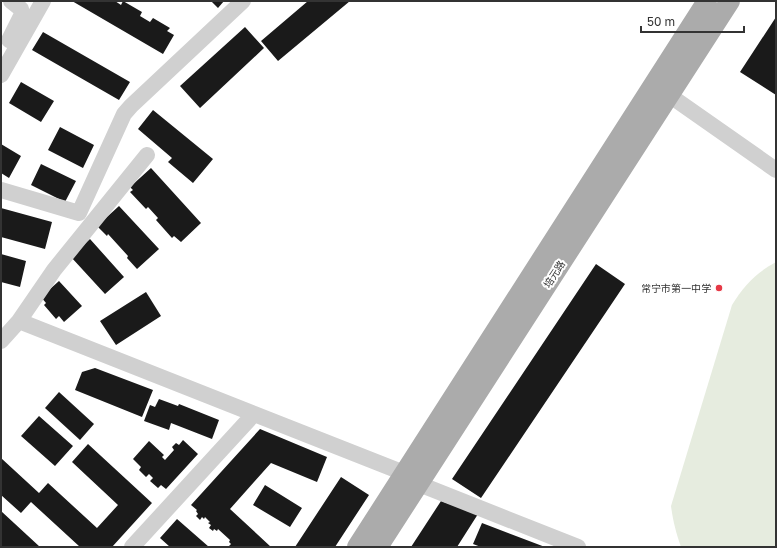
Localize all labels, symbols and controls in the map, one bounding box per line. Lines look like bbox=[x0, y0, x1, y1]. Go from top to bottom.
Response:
scale bar bbox=[641, 8, 744, 34]
text: 50 m bbox=[647, 14, 675, 29]
street label: 培元路 bbox=[541, 258, 567, 290]
place label: 常宁市第一中学 bbox=[641, 282, 711, 294]
marker: 常宁市第一中学 bbox=[714, 283, 724, 293]

